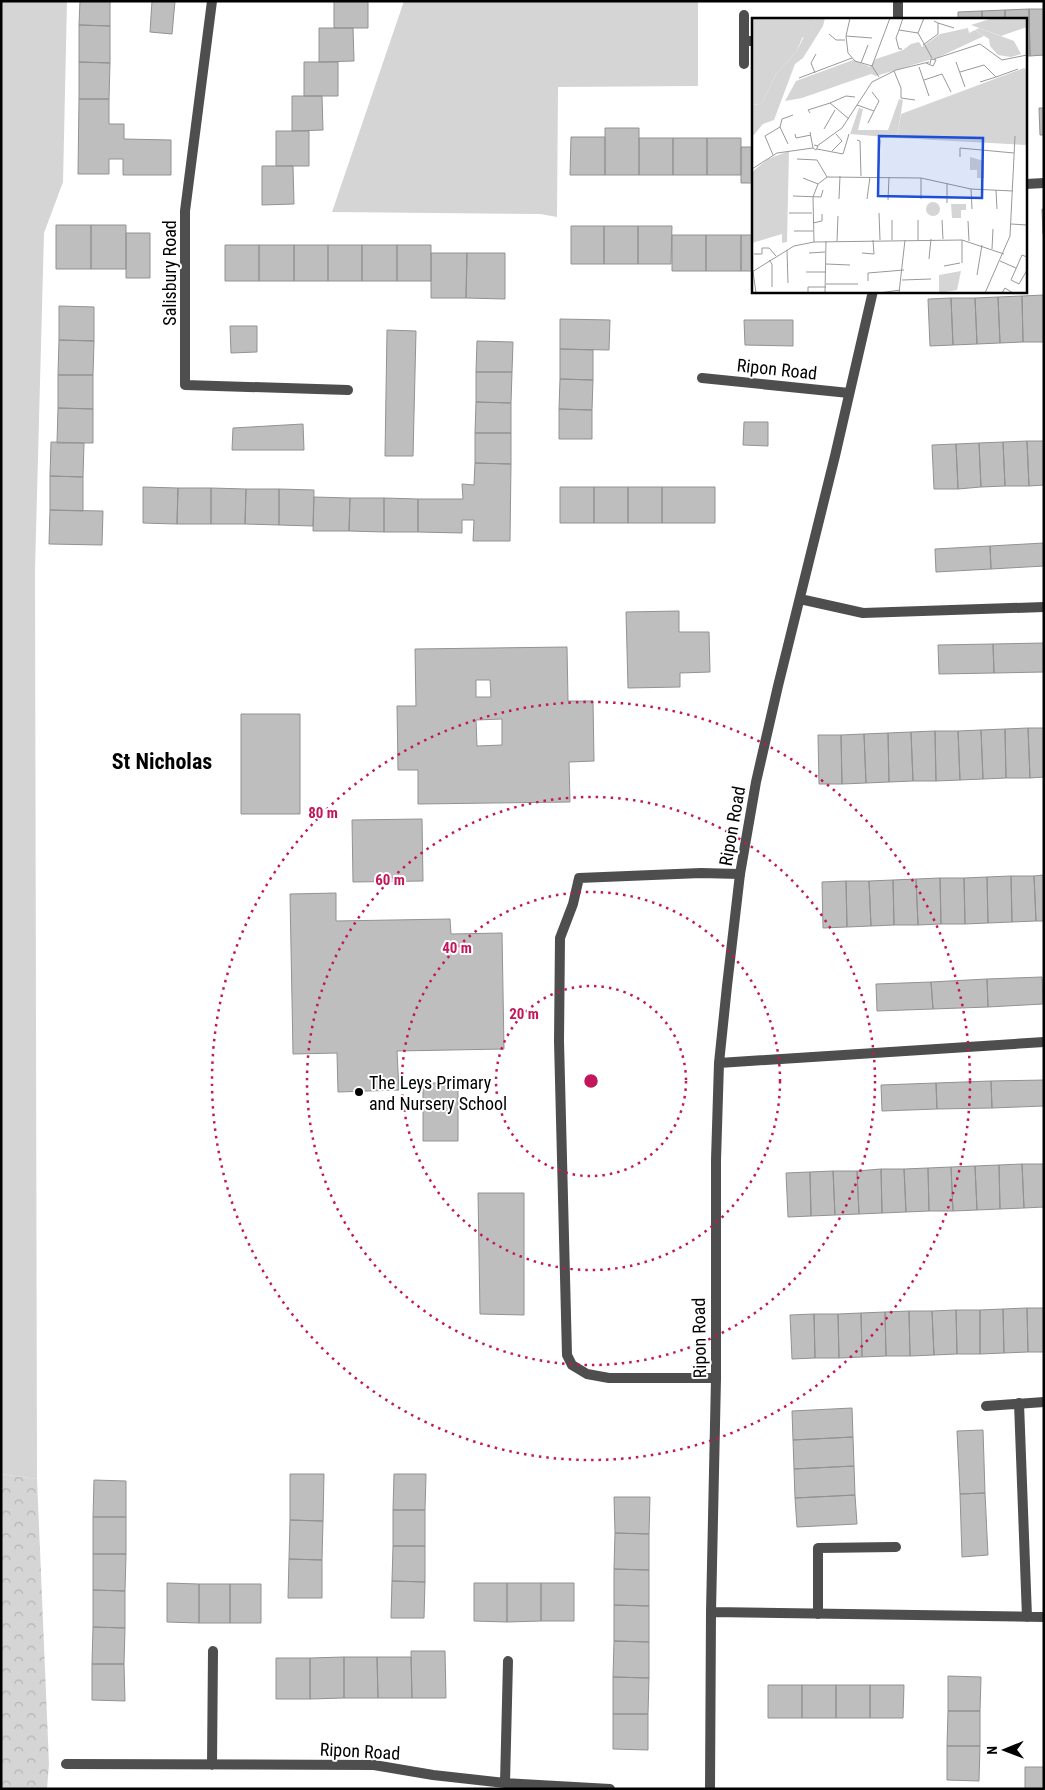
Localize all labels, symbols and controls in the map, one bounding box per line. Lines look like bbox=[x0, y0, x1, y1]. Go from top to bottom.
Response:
inset map bbox=[752, 18, 1028, 292]
street label: Salisbury Road bbox=[159, 220, 180, 326]
street label: Ripon Road bbox=[736, 354, 818, 384]
district label: St Nicholas bbox=[112, 749, 212, 774]
street label: Ripon Road bbox=[715, 784, 749, 868]
text: 80 m bbox=[308, 804, 338, 822]
text: 60 m bbox=[375, 871, 405, 889]
text: 40 m bbox=[442, 939, 472, 957]
text: 20 m bbox=[509, 1005, 539, 1023]
place label: The Leys Primary and Nursery School bbox=[369, 1072, 507, 1114]
centre of rings bbox=[582, 1072, 600, 1090]
marker: The Leys Primary and Nursery School bbox=[353, 1086, 365, 1098]
street label: Ripon Road bbox=[688, 1298, 710, 1378]
north arrow bbox=[980, 1725, 1030, 1775]
street label: Ripon Road bbox=[319, 1738, 401, 1764]
text: N bbox=[984, 1746, 1000, 1755]

